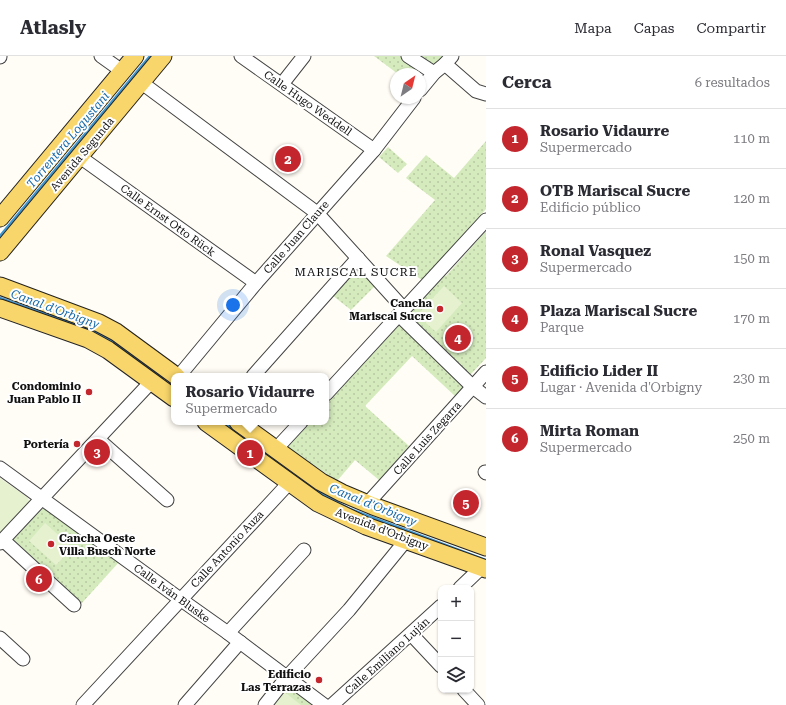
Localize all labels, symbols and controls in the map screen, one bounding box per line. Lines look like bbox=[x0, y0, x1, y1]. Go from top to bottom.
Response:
text: Atlasly bbox=[20, 16, 86, 39]
text: Mapa bbox=[574, 20, 612, 36]
text: Capas bbox=[634, 20, 675, 36]
text: Compartir bbox=[697, 20, 766, 36]
street label: Calle Hugo Weddell bbox=[261, 68, 355, 139]
north arrow bbox=[390, 68, 426, 104]
text: Cerca bbox=[502, 72, 552, 92]
text: 6 resultados bbox=[695, 75, 770, 90]
water label: Torrentera Logustani bbox=[24, 89, 112, 191]
street label: Avenida Segunda bbox=[48, 115, 117, 194]
text: Rosario Vidaurre bbox=[540, 122, 669, 140]
text: 1 bbox=[511, 131, 519, 146]
text: 110 m bbox=[733, 131, 770, 146]
text: Supermercado bbox=[540, 140, 632, 155]
pin: 2 bbox=[275, 144, 301, 174]
street label: Calle Ernst Otto Rück bbox=[118, 182, 218, 259]
text: OTB Mariscal Sucre bbox=[540, 182, 690, 200]
text: 2 bbox=[511, 191, 519, 206]
text: 120 m bbox=[733, 191, 770, 206]
street label: Calle Juan Claure bbox=[261, 198, 332, 277]
text: Edificio público bbox=[540, 200, 641, 215]
text: Ronal Vasquez bbox=[540, 242, 651, 260]
text: 3 bbox=[511, 251, 519, 266]
text: 150 m bbox=[733, 251, 770, 266]
text: Supermercado bbox=[540, 260, 632, 275]
district label: MARISCAL SUCRE bbox=[294, 265, 418, 279]
water label: Canal d'Orbigny bbox=[9, 287, 102, 332]
your location bbox=[223, 295, 243, 315]
place label: Cancha Mariscal Sucre bbox=[349, 297, 433, 323]
text: Plaza Mariscal Sucre bbox=[540, 302, 697, 320]
marker: Cancha Mariscal Sucre bbox=[435, 304, 445, 314]
text: 4 bbox=[511, 311, 519, 326]
text: 170 m bbox=[733, 311, 770, 326]
text: Parque bbox=[540, 320, 584, 335]
pin: 4 bbox=[445, 323, 471, 353]
text: Edificio Lider II bbox=[540, 362, 658, 380]
text: 5 bbox=[511, 371, 519, 386]
text: 230 m bbox=[733, 371, 770, 386]
popup bbox=[171, 373, 329, 425]
place label: Condominio Juan Pablo II bbox=[7, 380, 82, 406]
text: Lugar · Avenida d'Orbigny bbox=[540, 380, 702, 395]
text: Rosario Vidaurre bbox=[185, 383, 315, 401]
marker: Condominio Juan Pablo II bbox=[84, 387, 94, 397]
street label: Calle Luis Zegarra bbox=[391, 399, 464, 478]
text: Supermercado bbox=[185, 401, 277, 416]
text: Mirta Roman bbox=[540, 422, 639, 440]
text: 6 bbox=[511, 431, 519, 446]
text: 250 m bbox=[733, 431, 770, 446]
pin: 3 bbox=[84, 437, 110, 467]
place label: Portería bbox=[24, 438, 70, 451]
pin: 1 bbox=[237, 438, 263, 468]
marker: Portería bbox=[72, 439, 82, 449]
text: Supermercado bbox=[540, 440, 632, 455]
water label: Canal d'Orbigny bbox=[327, 481, 419, 529]
pin: 5 bbox=[453, 488, 479, 518]
street label: Avenida d'Orbigny bbox=[333, 506, 431, 553]
street label: Calle Antonio Auza bbox=[188, 508, 266, 591]
place label: Cancha Oeste Villa Busch Norte bbox=[59, 532, 156, 558]
marker: Cancha Oeste Villa Busch Norte bbox=[46, 539, 56, 549]
street label: Calle Iván Bluske bbox=[131, 561, 212, 625]
pin: 6 bbox=[26, 564, 52, 594]
map controls bbox=[438, 585, 474, 693]
button: + bbox=[438, 585, 474, 621]
street label: Calle Emiliano Luján bbox=[342, 615, 432, 698]
button: − bbox=[438, 621, 474, 657]
button: layers bbox=[438, 657, 474, 693]
place label: Edificio Las Terrazas bbox=[241, 668, 311, 694]
marker: Edificio Las Terrazas bbox=[314, 675, 324, 685]

